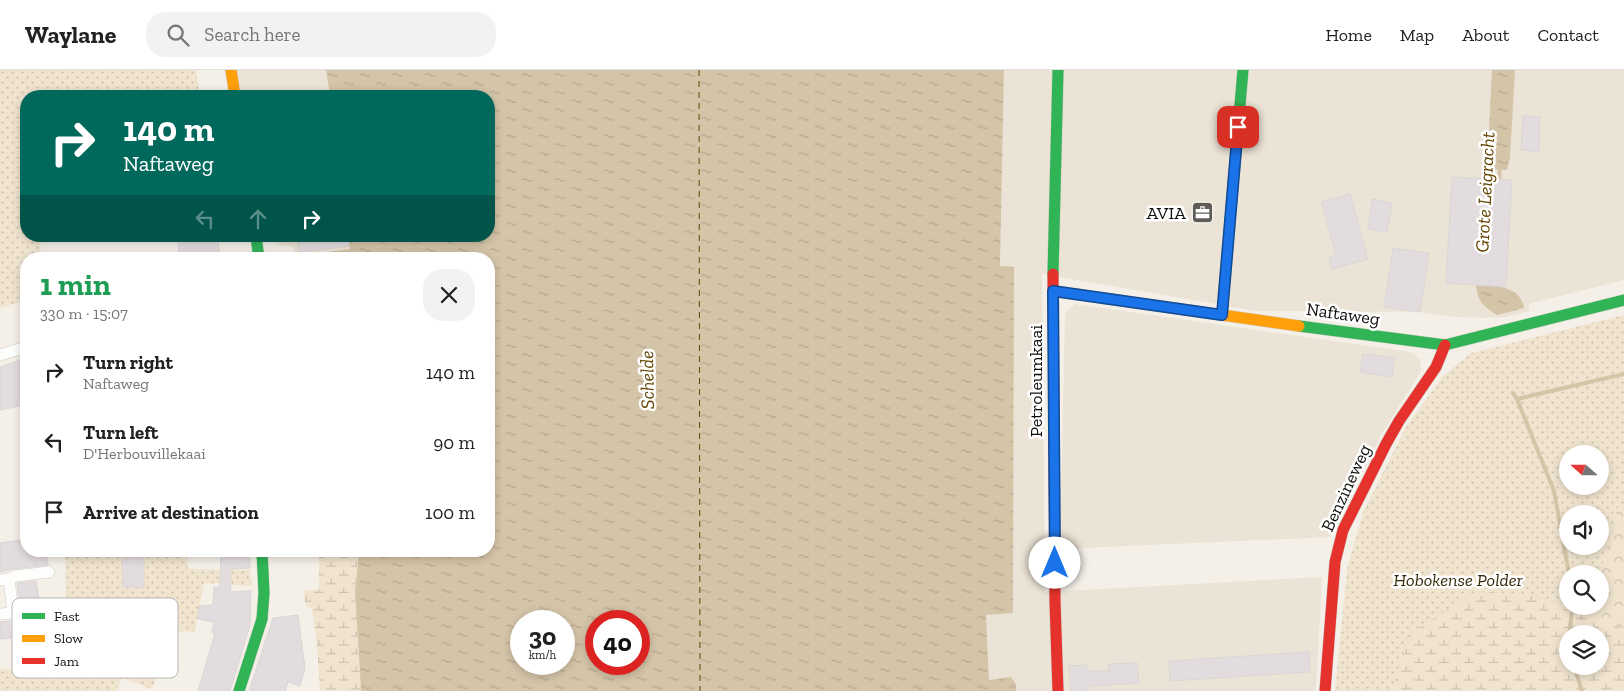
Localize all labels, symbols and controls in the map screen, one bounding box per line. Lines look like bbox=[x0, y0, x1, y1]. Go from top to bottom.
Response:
search box bbox=[146, 12, 496, 57]
text: Waylane bbox=[25, 20, 116, 49]
icon: search bbox=[164, 21, 192, 49]
text: Search here bbox=[204, 23, 301, 46]
text: Home bbox=[1325, 24, 1372, 46]
text: Map bbox=[1400, 24, 1434, 46]
text: About bbox=[1462, 24, 1509, 46]
text: Contact bbox=[1537, 24, 1599, 46]
pin bbox=[1217, 106, 1259, 148]
text: 140 m bbox=[123, 108, 214, 150]
icon: right bbox=[40, 110, 105, 175]
icon: arrive bbox=[1224, 113, 1252, 141]
water label: Grote Leigracht bbox=[1470, 131, 1500, 253]
text: Naftaweg bbox=[123, 150, 214, 177]
office icon: AVIA bbox=[1190, 201, 1214, 225]
place label: AVIA bbox=[1146, 202, 1186, 224]
icon: left bbox=[191, 205, 219, 233]
icon: ahead bbox=[244, 205, 272, 233]
icon: right bbox=[297, 205, 325, 233]
text: 1 min bbox=[40, 267, 111, 303]
button: close bbox=[423, 269, 475, 321]
street label: Naftaweg bbox=[1305, 298, 1381, 330]
text: 330 m · 15:07 bbox=[40, 304, 128, 323]
street label: Petroleumkaai bbox=[1025, 325, 1047, 437]
water label: Schelde bbox=[635, 350, 659, 410]
text: Turn right bbox=[83, 351, 173, 374]
icon: right bbox=[40, 358, 68, 386]
text: 140 m bbox=[426, 361, 475, 384]
text: Naftaweg bbox=[83, 374, 149, 393]
text: Turn left bbox=[83, 421, 158, 444]
icon: left bbox=[40, 428, 68, 456]
text: 90 m bbox=[433, 431, 475, 454]
street label: Benzineweg bbox=[1316, 441, 1376, 535]
text: D'Herbouvillekaai bbox=[83, 444, 206, 463]
north arrow bbox=[1559, 445, 1609, 495]
map controls bbox=[1559, 445, 1609, 675]
icon: arrive bbox=[40, 498, 68, 526]
text: Arrive at destination bbox=[83, 501, 259, 524]
text: 100 m bbox=[425, 501, 475, 524]
button: sound bbox=[1559, 505, 1609, 555]
position arrow bbox=[1028, 536, 1080, 588]
button: search bbox=[1559, 565, 1609, 615]
park label: Hobokense Polder bbox=[1393, 569, 1524, 591]
legend bbox=[12, 598, 178, 678]
text: Fast bbox=[54, 608, 81, 625]
speed limit sign: 40 bbox=[585, 610, 650, 675]
text: 30 bbox=[529, 621, 556, 651]
button: layers bbox=[1559, 625, 1609, 675]
text: Slow bbox=[54, 630, 83, 647]
text: km/h bbox=[529, 648, 556, 662]
text: Jam bbox=[54, 653, 79, 670]

